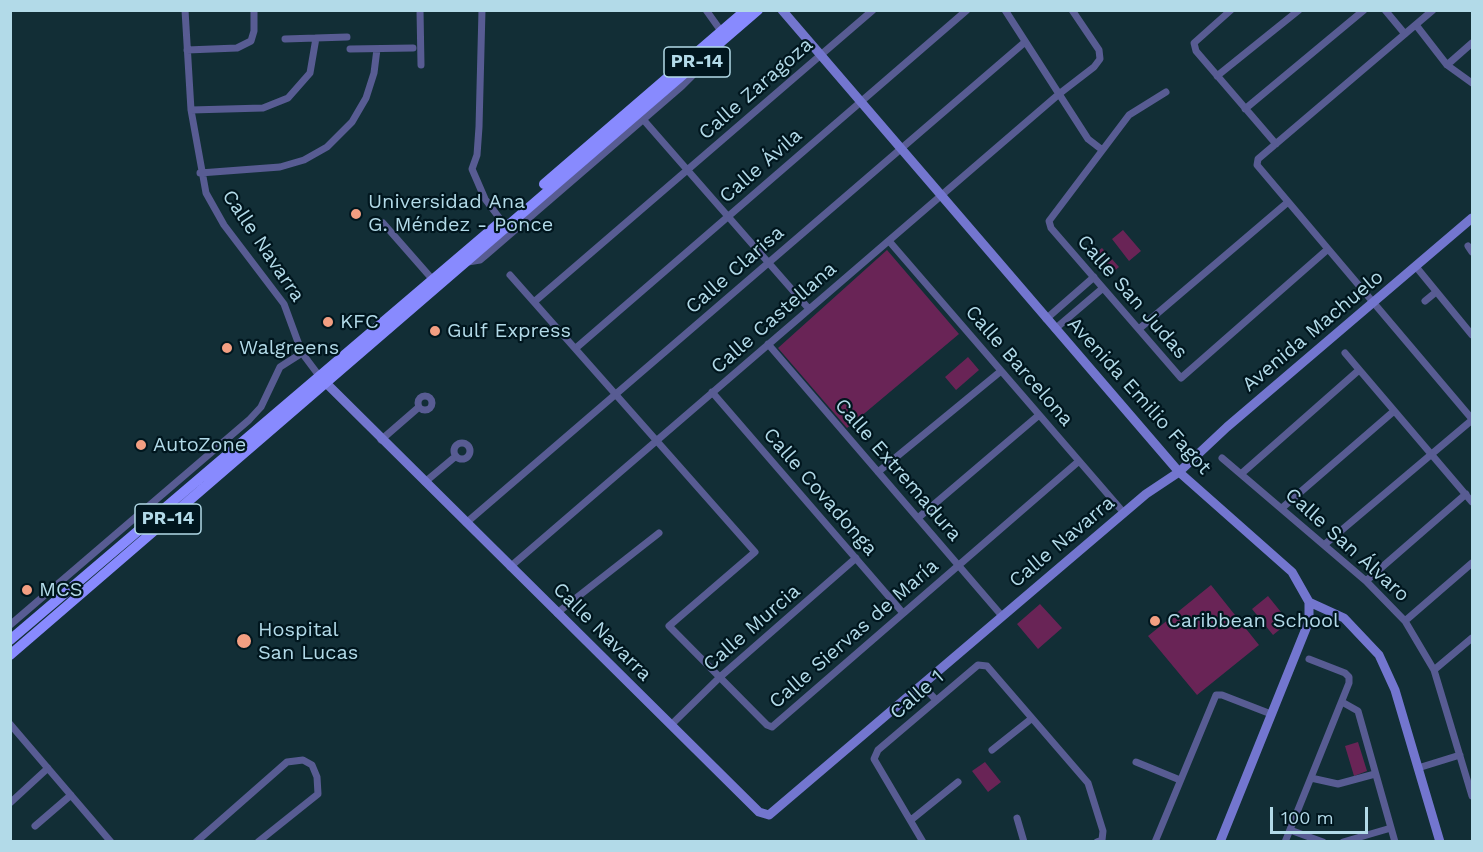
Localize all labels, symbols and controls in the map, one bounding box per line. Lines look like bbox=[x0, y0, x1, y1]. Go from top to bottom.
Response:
street label: Calle Zaragoza bbox=[694, 33, 818, 145]
road number: PR-14 bbox=[664, 47, 730, 77]
street label: Calle Ávila bbox=[715, 124, 807, 208]
street label: Calle Navarra bbox=[217, 185, 309, 307]
place label: Universidad Ana G. Méndez - Ponce bbox=[368, 190, 553, 237]
marker: Universidad Ana G. Méndez - Ponce bbox=[349, 207, 363, 221]
street label: Calle Clarisa bbox=[681, 221, 789, 319]
street label: Calle San Judas bbox=[1072, 230, 1192, 364]
street label: Calle Castellana bbox=[706, 257, 842, 379]
street label: Avenida Machuelo bbox=[1238, 265, 1388, 397]
street label: Calle Barcelona bbox=[960, 301, 1078, 431]
place label: KFC bbox=[340, 310, 379, 334]
street label: Avenida Emilio Fagot bbox=[1062, 312, 1216, 480]
marker: KFC bbox=[321, 315, 335, 329]
place label: Gulf Express bbox=[447, 319, 571, 343]
marker: Gulf Express bbox=[428, 324, 442, 338]
place label: Walgreens bbox=[239, 336, 339, 360]
marker: Walgreens bbox=[220, 341, 234, 355]
street label: Calle Extremadura bbox=[829, 394, 967, 546]
street label: Calle Covadonga bbox=[758, 423, 882, 561]
place label: AutoZone bbox=[153, 433, 246, 457]
marker: AutoZone bbox=[134, 438, 148, 452]
street label: Calle San Álvaro bbox=[1280, 483, 1414, 607]
street label: Calle Navarra bbox=[1004, 491, 1120, 593]
road number: PR-14 bbox=[135, 504, 201, 534]
street label: Calle Siervas de María bbox=[765, 554, 943, 714]
place label: MCS bbox=[39, 578, 83, 602]
street label: Calle Navarra bbox=[548, 578, 656, 686]
street label: Calle Murcia bbox=[699, 579, 805, 677]
marker: MCS bbox=[20, 583, 34, 597]
place label: Caribbean School bbox=[1167, 609, 1339, 633]
marker: Caribbean School bbox=[1148, 614, 1162, 628]
place label: Hospital San Lucas bbox=[258, 618, 358, 665]
marker: Hospital San Lucas bbox=[235, 632, 253, 650]
street label: Calle 1 bbox=[885, 665, 949, 725]
scale bar bbox=[1273, 795, 1370, 833]
text: 100 m bbox=[1281, 807, 1334, 828]

